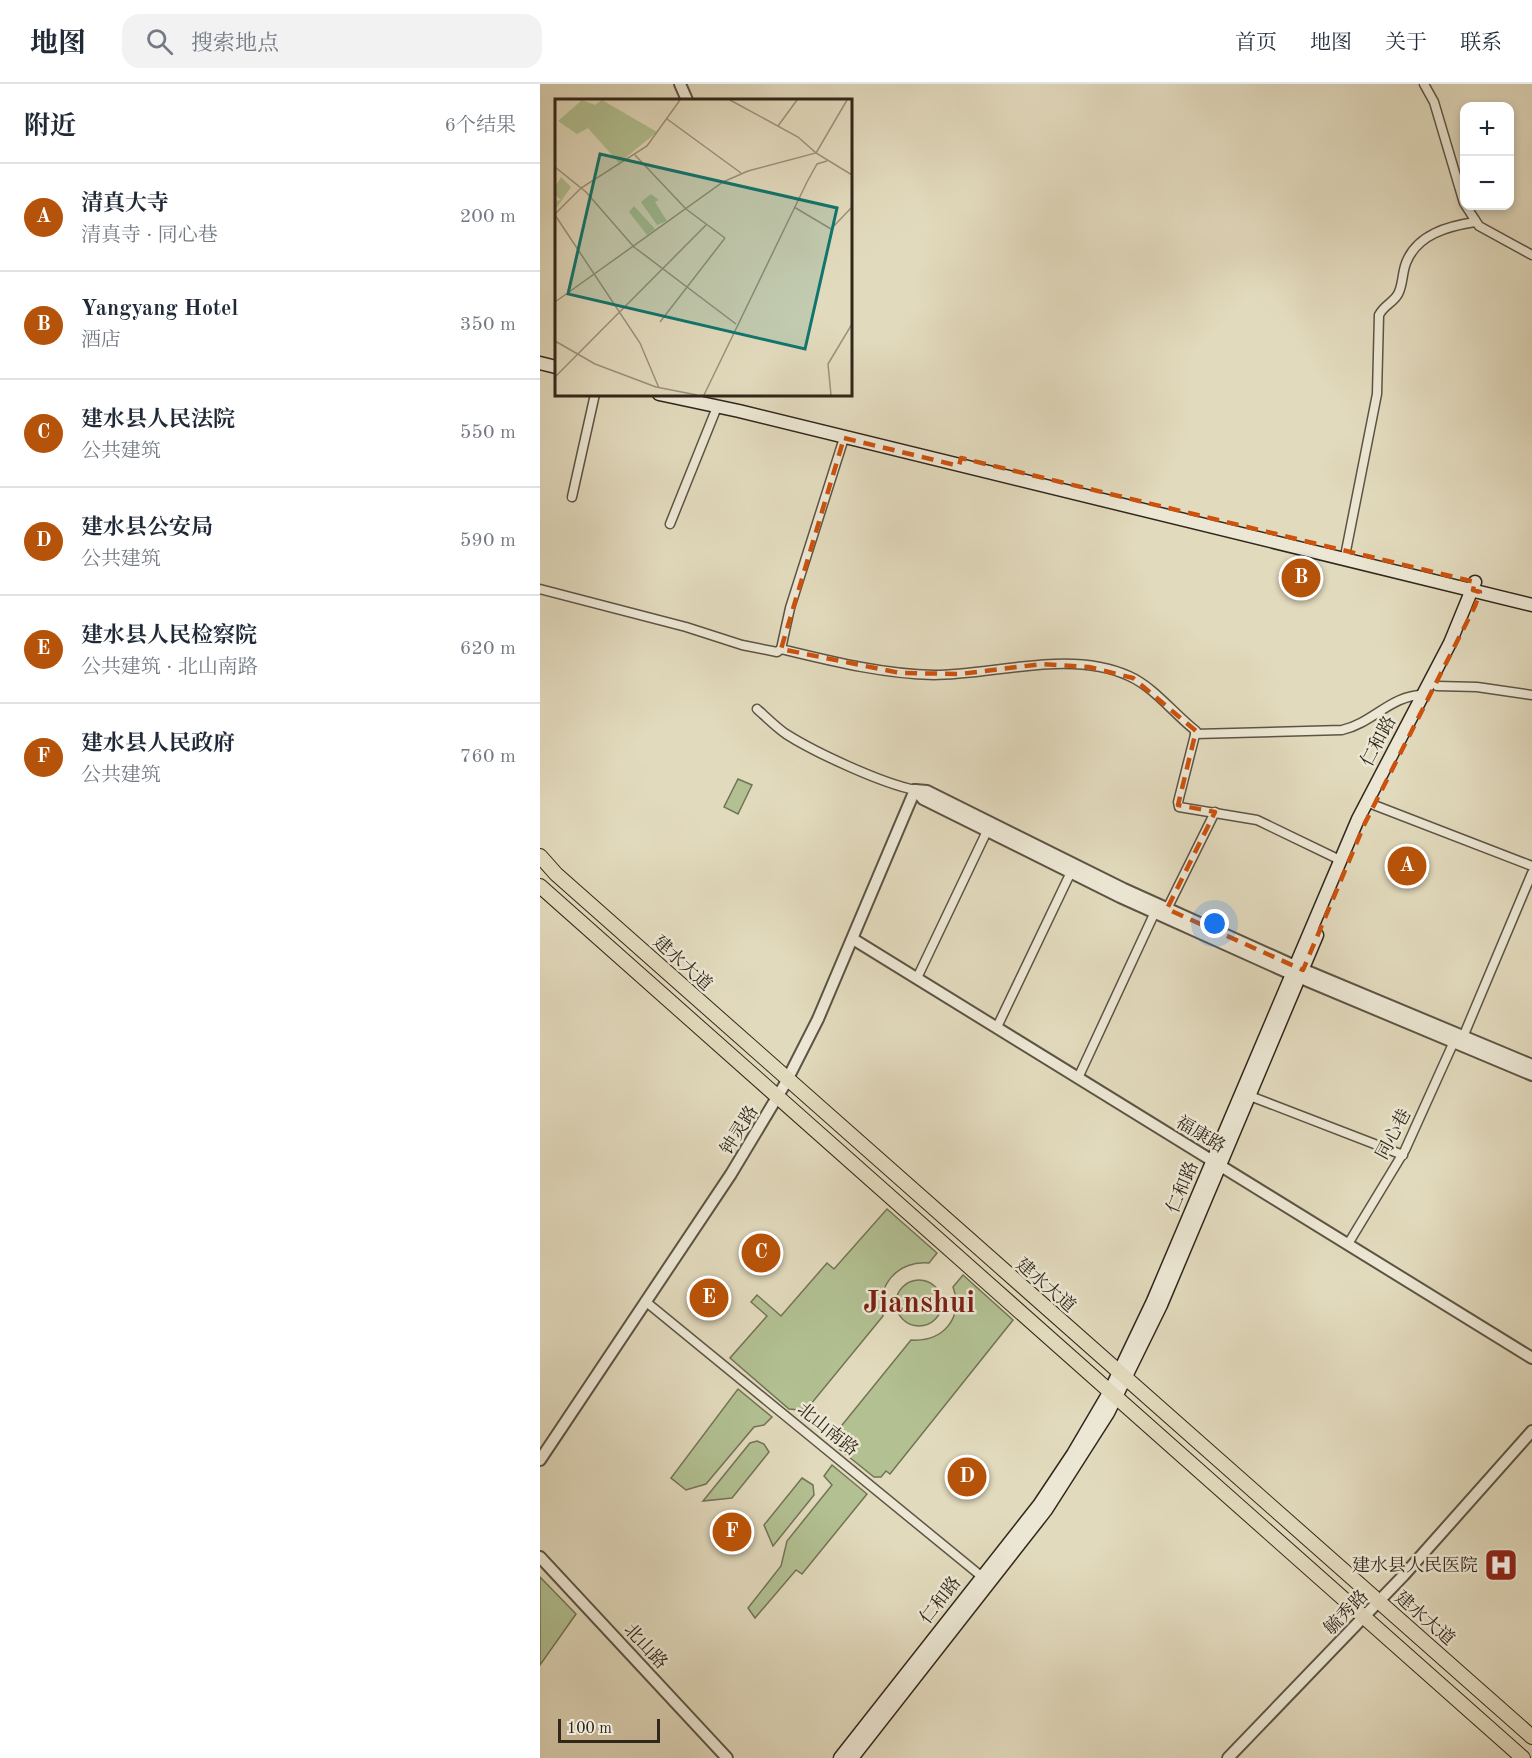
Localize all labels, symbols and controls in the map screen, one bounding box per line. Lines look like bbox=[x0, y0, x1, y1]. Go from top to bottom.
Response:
search box bbox=[122, 14, 542, 68]
icon: search bbox=[143, 25, 176, 58]
text: 地图 bbox=[30, 31, 86, 59]
text: 搜索地点 bbox=[191, 33, 279, 55]
text: 首页 bbox=[1235, 33, 1277, 54]
text: 地图 bbox=[1310, 33, 1352, 54]
text: 关于 bbox=[1385, 33, 1427, 54]
text: 联系 bbox=[1460, 33, 1502, 54]
inset map bbox=[555, 99, 852, 396]
map controls bbox=[1460, 102, 1514, 210]
button: + bbox=[1460, 102, 1514, 156]
text: 附近 bbox=[24, 114, 76, 140]
text: 6个结果 bbox=[444, 116, 516, 136]
button: − bbox=[1460, 156, 1514, 210]
text: 清真大寺 bbox=[81, 193, 169, 215]
text: A bbox=[36, 207, 51, 227]
text: 200 m bbox=[460, 207, 516, 227]
text: 清真寺 · 同心巷 bbox=[81, 226, 218, 246]
text: Yangyang Hotel bbox=[81, 298, 238, 320]
text: B bbox=[36, 315, 51, 335]
text: 350 m bbox=[460, 315, 516, 335]
text: 酒店 bbox=[81, 331, 121, 351]
text: 建水县人民法院 bbox=[81, 409, 235, 431]
text: C bbox=[37, 423, 50, 443]
text: 550 m bbox=[460, 423, 516, 443]
text: 公共建筑 bbox=[81, 442, 161, 462]
text: 建水县公安局 bbox=[81, 517, 213, 539]
text: D bbox=[36, 531, 51, 551]
text: 590 m bbox=[460, 531, 516, 551]
text: 公共建筑 bbox=[81, 550, 161, 570]
pin: B bbox=[1282, 556, 1320, 600]
text: 建水县人民检察院 bbox=[81, 625, 257, 647]
text: E bbox=[37, 639, 50, 659]
text: 620 m bbox=[460, 639, 516, 659]
text: 公共建筑 · 北山南路 bbox=[81, 658, 258, 678]
street label: 仁和路 bbox=[1356, 712, 1400, 770]
text: 建水县人民政府 bbox=[81, 733, 235, 755]
text: F bbox=[37, 747, 50, 767]
text: 760 m bbox=[460, 747, 516, 767]
text: 公共建筑 bbox=[81, 766, 161, 786]
pin: A bbox=[1388, 844, 1426, 888]
your location bbox=[1200, 909, 1229, 938]
street label: 建水大道 bbox=[650, 931, 716, 995]
street label: 钟灵路 bbox=[716, 1102, 762, 1158]
street label: 同心巷 bbox=[1371, 1105, 1415, 1163]
street label: 福康路 bbox=[1173, 1112, 1229, 1156]
street label: 仁和路 bbox=[1162, 1158, 1202, 1216]
pin: C bbox=[742, 1230, 780, 1276]
street label: 建水大道 bbox=[1012, 1254, 1080, 1316]
pin: E bbox=[690, 1276, 728, 1320]
district label: Jianshui bbox=[863, 1289, 975, 1319]
street label: 北山南路 bbox=[794, 1399, 862, 1459]
pin: D bbox=[948, 1454, 986, 1500]
pin: F bbox=[712, 1510, 752, 1554]
hospital icon: 建水县人民医院 bbox=[1483, 1547, 1519, 1583]
place label: 建水县人民医院 bbox=[1352, 1555, 1478, 1575]
street label: 仁和路 bbox=[915, 1573, 965, 1627]
street label: 毓秀路 bbox=[1320, 1586, 1372, 1638]
street label: 建水大道 bbox=[1391, 1587, 1459, 1649]
street label: 北山路 bbox=[620, 1619, 672, 1673]
scale bar bbox=[558, 1716, 660, 1744]
text: 100 m bbox=[567, 1721, 612, 1737]

